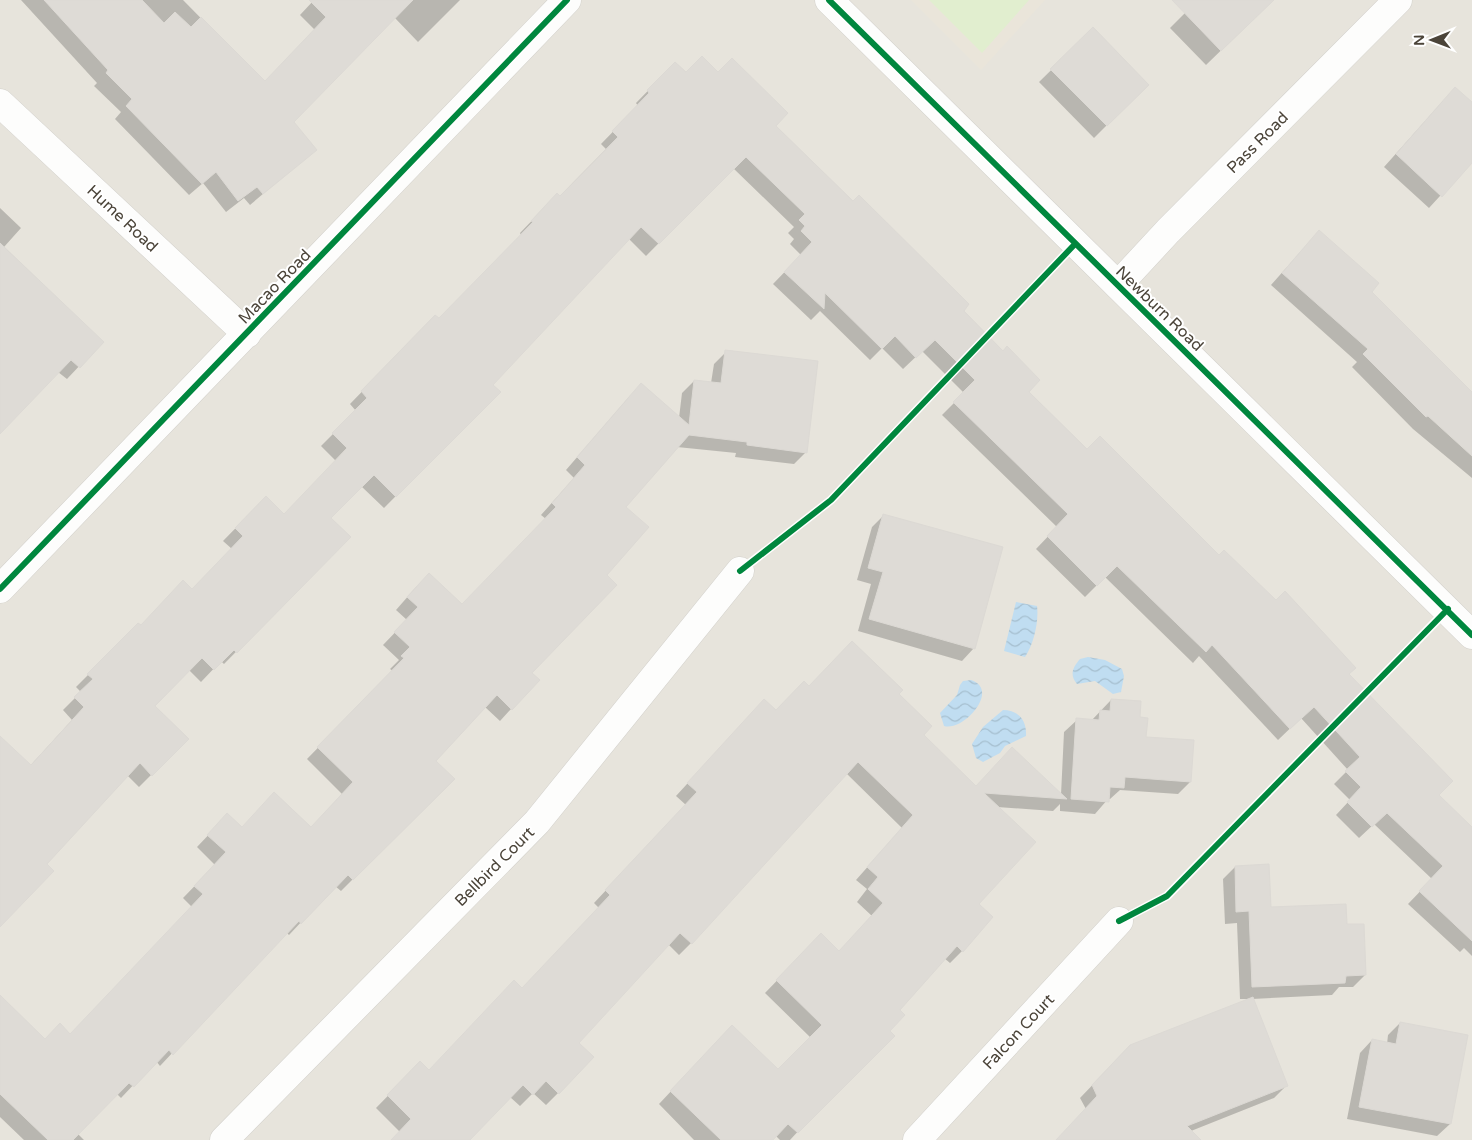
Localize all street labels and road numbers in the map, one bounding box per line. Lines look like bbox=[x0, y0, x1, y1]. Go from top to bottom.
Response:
street label: Pass Road bbox=[1223, 108, 1293, 178]
street label: Hume Road bbox=[83, 181, 162, 257]
street label: Macao Road bbox=[234, 245, 315, 328]
street label: Newburn Road bbox=[1111, 262, 1207, 356]
street label: Bellbird Court bbox=[451, 823, 539, 911]
street label: Falcon Court bbox=[979, 990, 1059, 1074]

